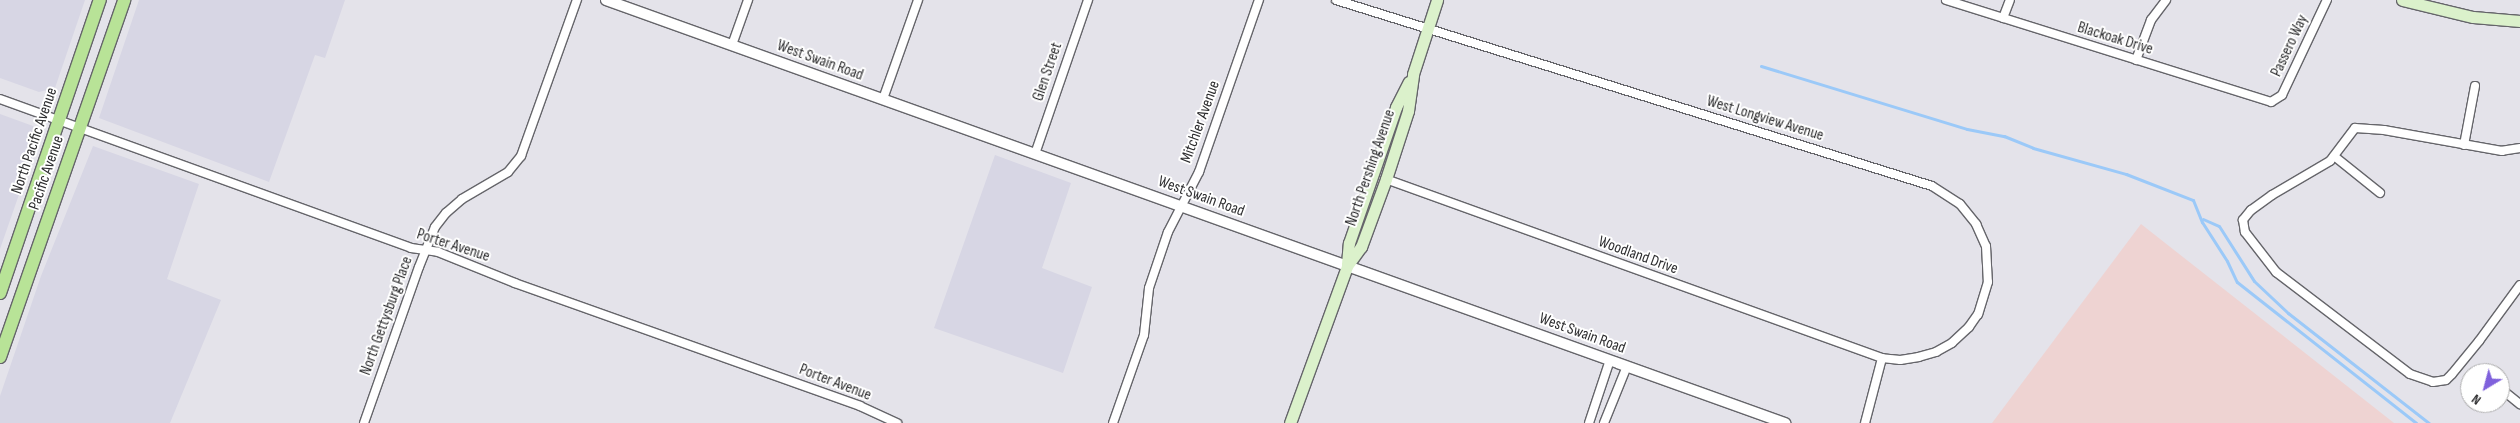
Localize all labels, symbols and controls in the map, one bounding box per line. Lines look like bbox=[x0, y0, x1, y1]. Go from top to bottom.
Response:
street label: Passero Way bbox=[2267, 12, 2313, 80]
street label: Blackoak Drive bbox=[2075, 18, 2155, 60]
street label: West Swain Road bbox=[774, 36, 866, 86]
street label: Glen Street bbox=[1029, 40, 1067, 104]
street label: Mitchler Avenue bbox=[1177, 78, 1225, 166]
street label: North Pacific Avenue bbox=[8, 85, 62, 197]
street label: West Longview Avenue bbox=[1704, 92, 1826, 146]
street label: North Pershing Avenue bbox=[1342, 107, 1400, 229]
street label: Pacific Avenue bbox=[25, 133, 69, 213]
street label: West Swain Road bbox=[1155, 172, 1247, 222]
street label: Porter Avenue bbox=[414, 225, 492, 267]
street label: Woodland Drive bbox=[1596, 233, 1680, 279]
street label: North Gettysburg Place bbox=[357, 254, 417, 378]
street label: West Swain Road bbox=[1536, 309, 1628, 359]
street label: Porter Avenue bbox=[796, 360, 874, 406]
north arrow bbox=[2460, 363, 2510, 413]
text: N bbox=[2468, 391, 2484, 409]

